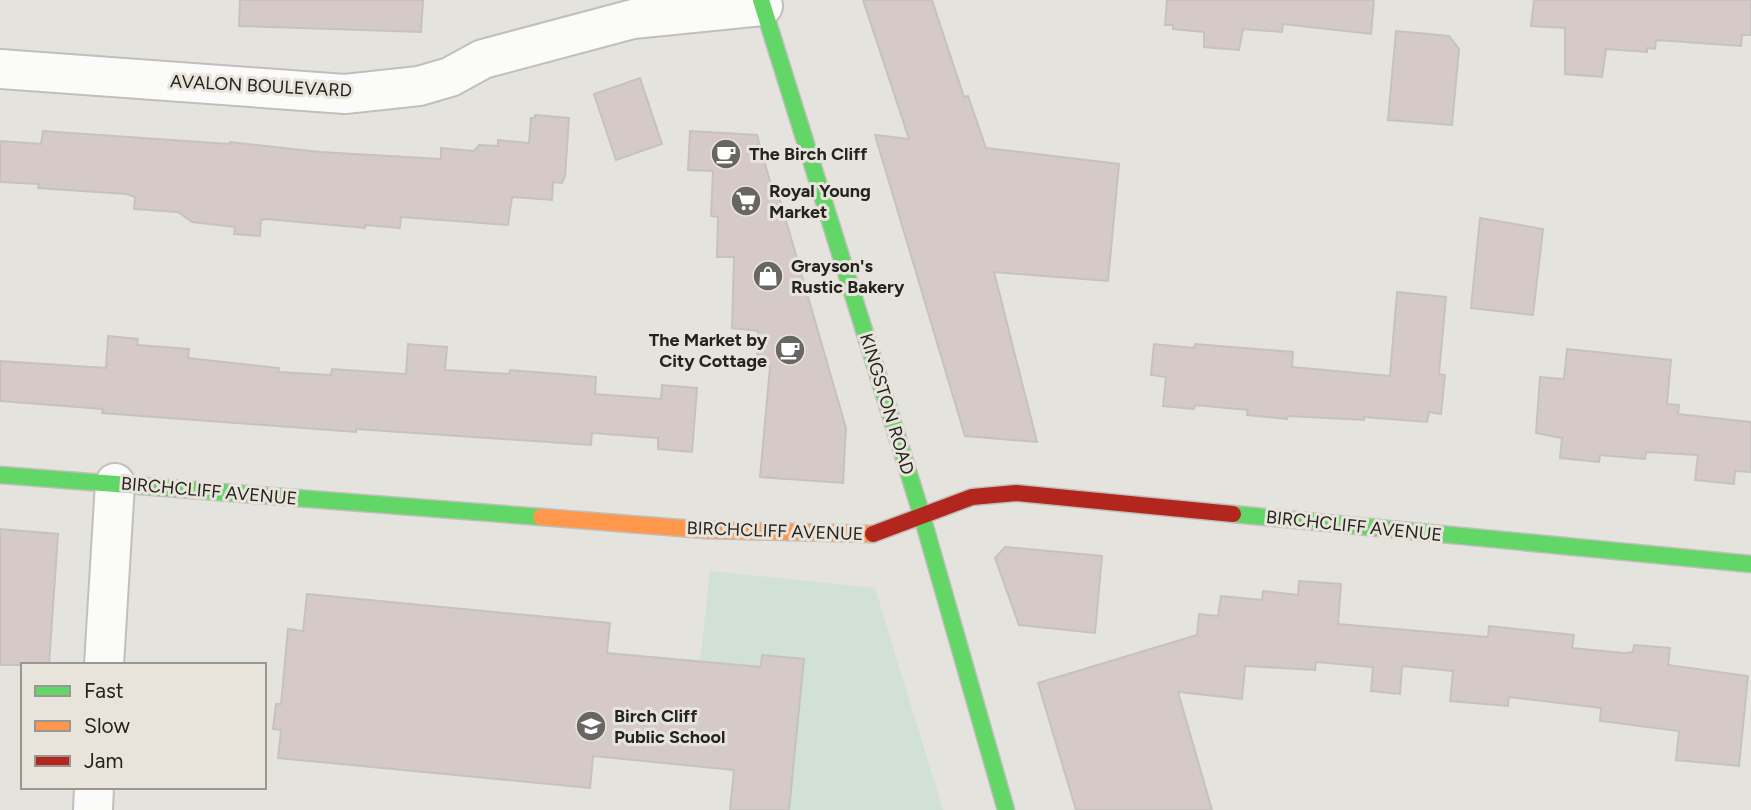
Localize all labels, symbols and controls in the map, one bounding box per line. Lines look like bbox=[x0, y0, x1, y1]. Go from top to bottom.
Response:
street label: AVALON BOULEVARD bbox=[170, 70, 352, 102]
cafe icon: The Birch Cliff bbox=[709, 137, 743, 171]
place label: The Birch Cliff bbox=[749, 143, 868, 165]
place label: Royal Young Market bbox=[769, 180, 871, 223]
supermarket icon: Royal Young Market bbox=[729, 184, 763, 218]
place label: Grayson's Rustic Bakery bbox=[791, 255, 905, 298]
shop icon: Grayson's Rustic Bakery bbox=[751, 259, 785, 293]
place label: The Market by City Cottage bbox=[649, 329, 768, 372]
street label: KINGSTON ROAD bbox=[855, 331, 919, 477]
cafe icon: The Market by City Cottage bbox=[773, 333, 807, 367]
street label: BIRCHCLIFF AVENUE bbox=[120, 472, 298, 510]
street label: BIRCHCLIFF AVENUE bbox=[1265, 506, 1443, 546]
street label: BIRCHCLIFF AVENUE bbox=[686, 517, 864, 545]
legend bbox=[21, 663, 266, 789]
text: Fast bbox=[84, 678, 124, 703]
place label: Birch Cliff Public School bbox=[614, 705, 725, 748]
school or university icon: Birch Cliff Public School bbox=[574, 709, 608, 743]
text: Slow bbox=[84, 713, 130, 738]
text: Jam bbox=[84, 748, 123, 773]

